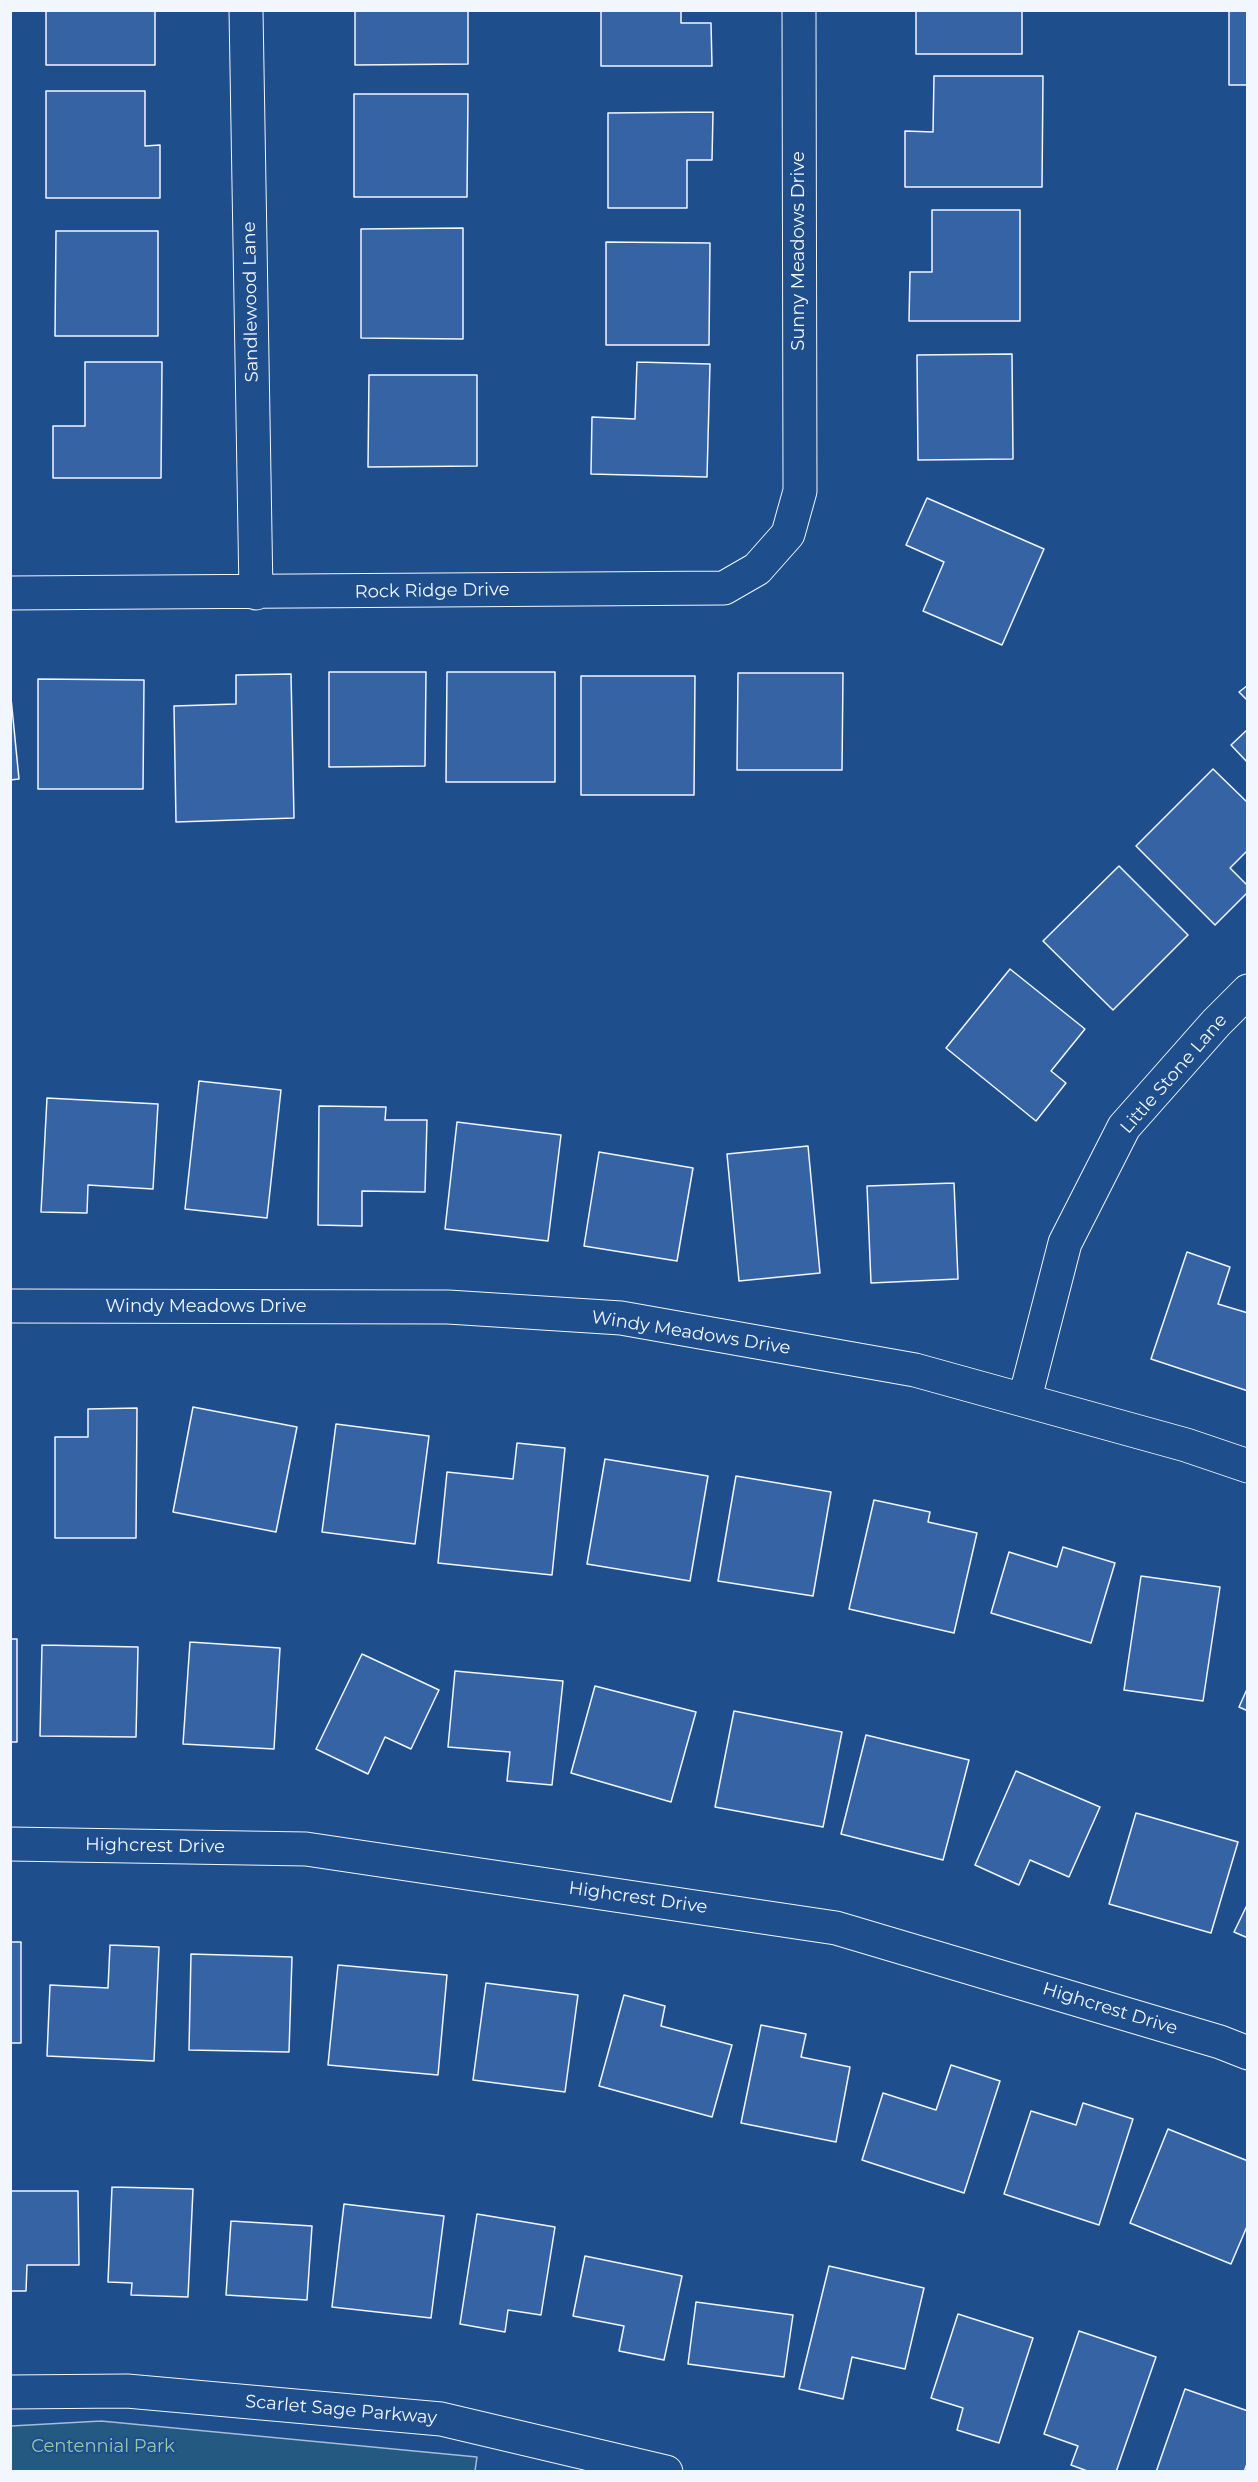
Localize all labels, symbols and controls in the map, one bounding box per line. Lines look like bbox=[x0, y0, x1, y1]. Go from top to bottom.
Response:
street label: Sunny Meadows Drive bbox=[788, 151, 810, 351]
street label: Sandlewood Lane bbox=[239, 221, 263, 383]
street label: Rock Ridge Drive bbox=[354, 579, 510, 603]
street label: Little Stone Lane bbox=[1116, 1010, 1232, 1138]
street label: Windy Meadows Drive bbox=[105, 1296, 307, 1318]
street label: Windy Meadows Drive bbox=[590, 1307, 792, 1359]
street label: Highcrest Drive bbox=[85, 1834, 225, 1858]
street label: Highcrest Drive bbox=[567, 1878, 709, 1918]
street label: Highcrest Drive bbox=[1040, 1978, 1180, 2040]
street label: Scarlet Sage Parkway bbox=[244, 2391, 438, 2429]
park label: Centennial Park bbox=[31, 2436, 175, 2458]

